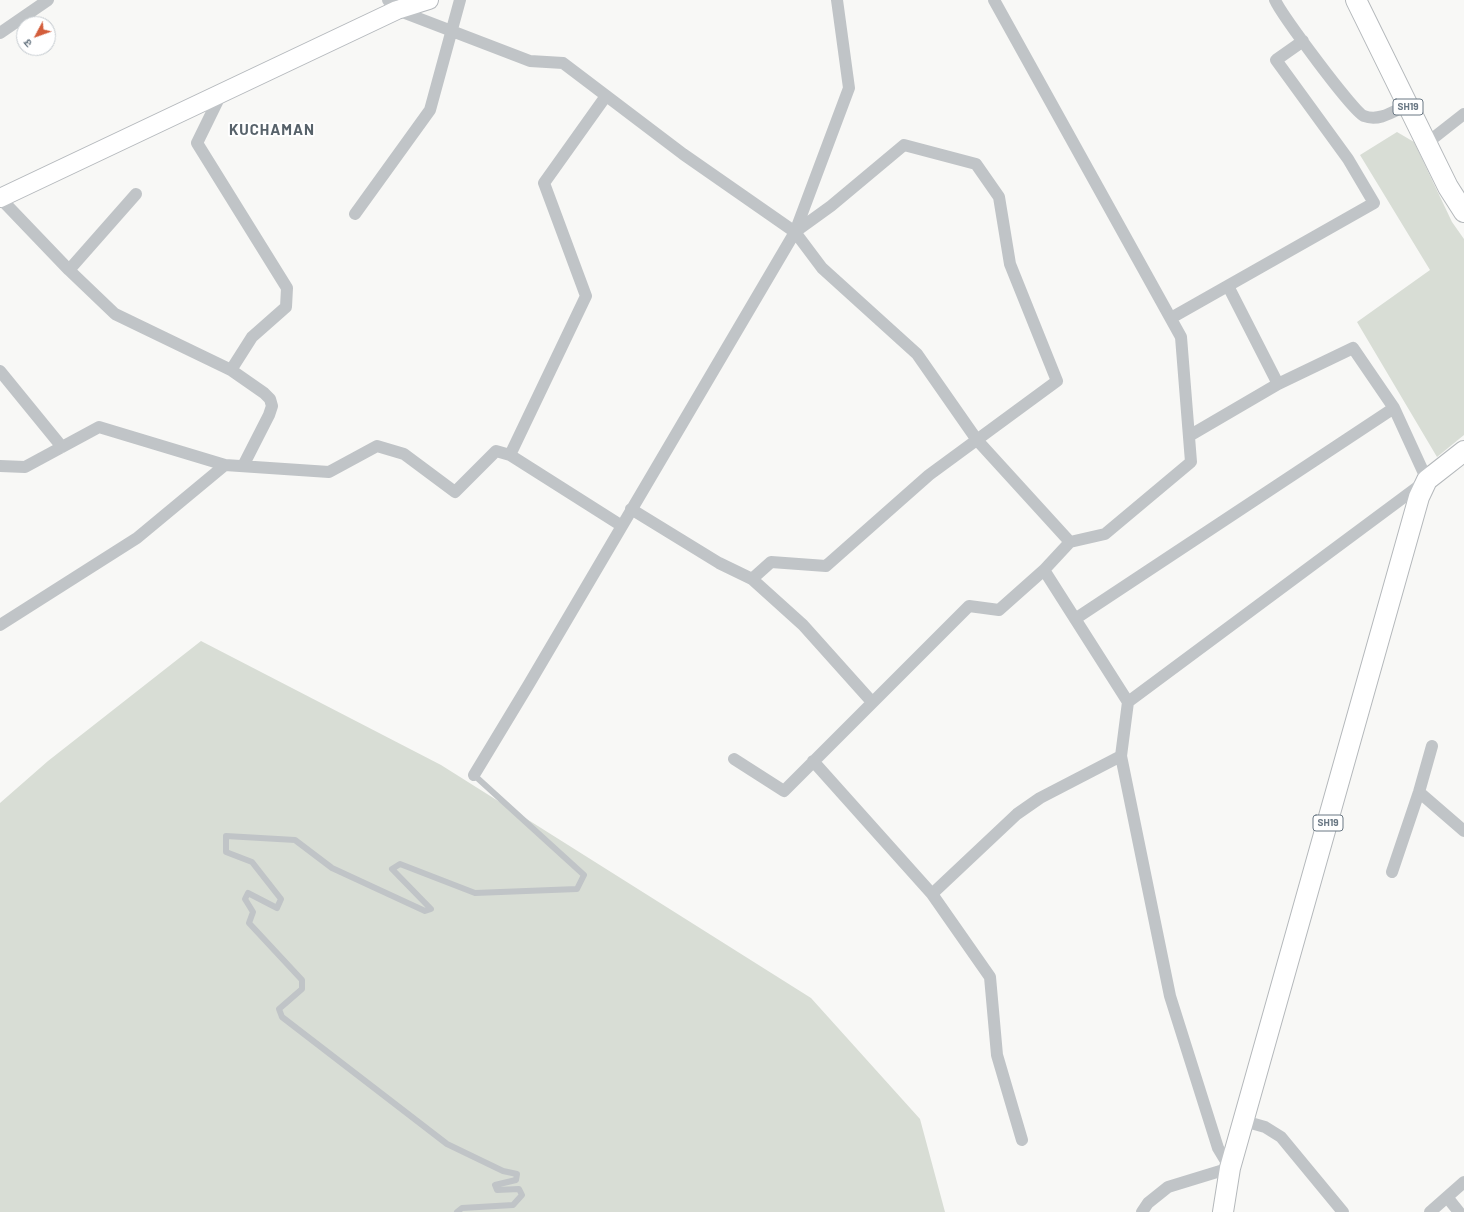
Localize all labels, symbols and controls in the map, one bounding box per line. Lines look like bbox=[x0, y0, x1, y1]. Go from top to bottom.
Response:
north arrow bbox=[16, 16, 56, 56]
text: उ bbox=[20, 37, 34, 50]
road number: SH19 bbox=[1393, 99, 1423, 115]
district label: KUCHAMAN bbox=[229, 121, 315, 139]
road number: SH19 bbox=[1313, 815, 1343, 831]

